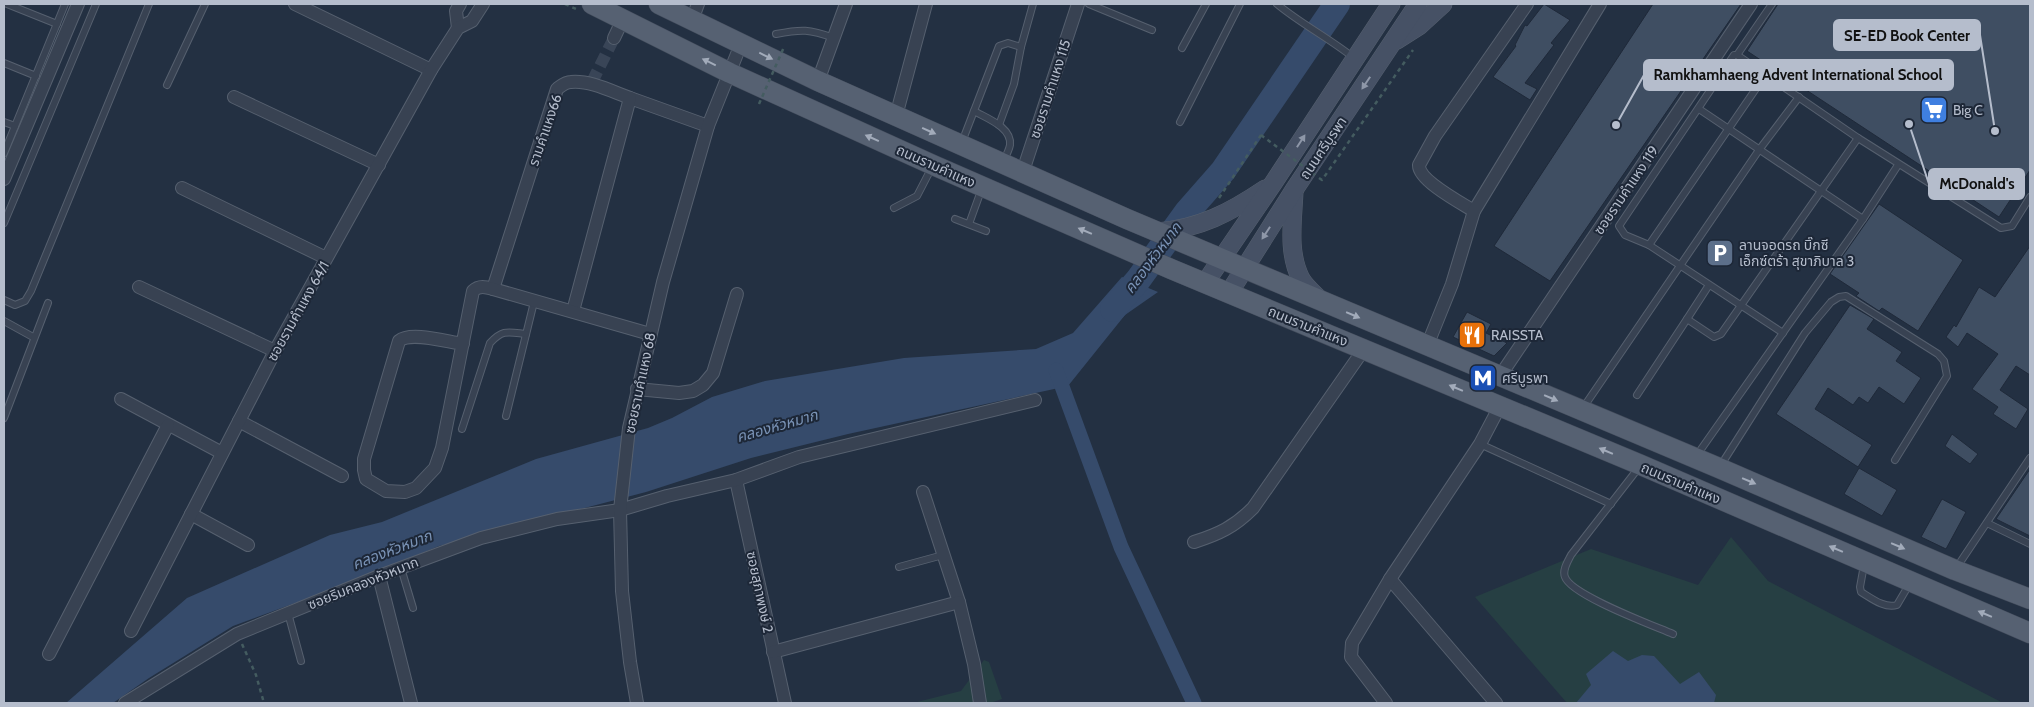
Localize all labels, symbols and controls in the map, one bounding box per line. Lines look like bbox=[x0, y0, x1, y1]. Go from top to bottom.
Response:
callout: SE-ED Book Center bbox=[1834, 20, 1980, 50]
text: SE-ED Book Center bbox=[1844, 27, 1970, 45]
street label: ซอยรามคำแหง 115 bbox=[1026, 37, 1074, 141]
one-way arrow bbox=[759, 52, 773, 60]
one-way arrow bbox=[701, 58, 716, 66]
callout: Ramkhamhaeng Advent International School bbox=[1644, 60, 1953, 90]
text: Ramkhamhaeng Advent International School bbox=[1654, 66, 1943, 84]
one-way arrow bbox=[1361, 76, 1370, 90]
street label: รามคำแหง66 bbox=[524, 92, 566, 168]
supermarket icon: Big C bbox=[1919, 95, 1949, 125]
place label: Big C bbox=[1953, 101, 1983, 119]
street label: ถนนศรีบูรพา bbox=[1295, 113, 1351, 183]
one-way arrow bbox=[922, 128, 936, 136]
one-way arrow bbox=[865, 134, 879, 142]
one-way arrow bbox=[1296, 135, 1305, 148]
street label: ถนนรามคำแหง bbox=[894, 141, 978, 191]
street label: ซอยรามคำแหง 119 bbox=[1590, 142, 1662, 238]
callout: McDonald's bbox=[1929, 169, 2024, 199]
text: McDonald's bbox=[1939, 175, 2015, 193]
water label: คลองหัวหมาก bbox=[1121, 218, 1186, 297]
one-way arrow bbox=[1261, 226, 1271, 240]
one-way arrow bbox=[1078, 227, 1092, 235]
place label: ลานจอดรถ บิ๊กซี เอ็กซ์ตร้า สุขาภิบาล 3 bbox=[1739, 236, 1854, 270]
parking icon: ลานจอดรถ บิ๊กซี เอ็กซ์ตร้า สุขาภิบาล 3 bbox=[1705, 238, 1735, 268]
street label: ซอยรามคำแหง 64/1 bbox=[263, 258, 333, 364]
street label: ถนนรามคำแหง bbox=[1265, 302, 1351, 350]
one-way arrow bbox=[1346, 311, 1360, 319]
restaurant icon: RAISSTA bbox=[1457, 320, 1487, 350]
place label: RAISSTA bbox=[1491, 326, 1544, 344]
street label: ซอยรามคำแหง 68 bbox=[621, 331, 659, 435]
metro station icon: ศรีบูรพา bbox=[1468, 363, 1498, 393]
place label: ศรีบูรพา bbox=[1502, 369, 1548, 387]
one-way arrow bbox=[1449, 383, 1464, 391]
one-way arrow bbox=[1544, 394, 1558, 402]
water label: คลองหัวหมาก bbox=[734, 406, 821, 446]
one-way arrow bbox=[1598, 447, 1613, 455]
street label: ถนนรามคำแหง bbox=[1639, 458, 1723, 508]
one-way arrow bbox=[1742, 478, 1756, 486]
water label: คลองหัวหมาก bbox=[350, 526, 435, 573]
one-way arrow bbox=[1891, 542, 1905, 550]
one-way arrow bbox=[1829, 545, 1843, 553]
street label: ซอยสุภาพงษ์ 2 bbox=[743, 550, 777, 634]
street label: ซอยริมคลองหัวหมาก bbox=[305, 553, 421, 613]
one-way arrow bbox=[1978, 609, 1992, 617]

